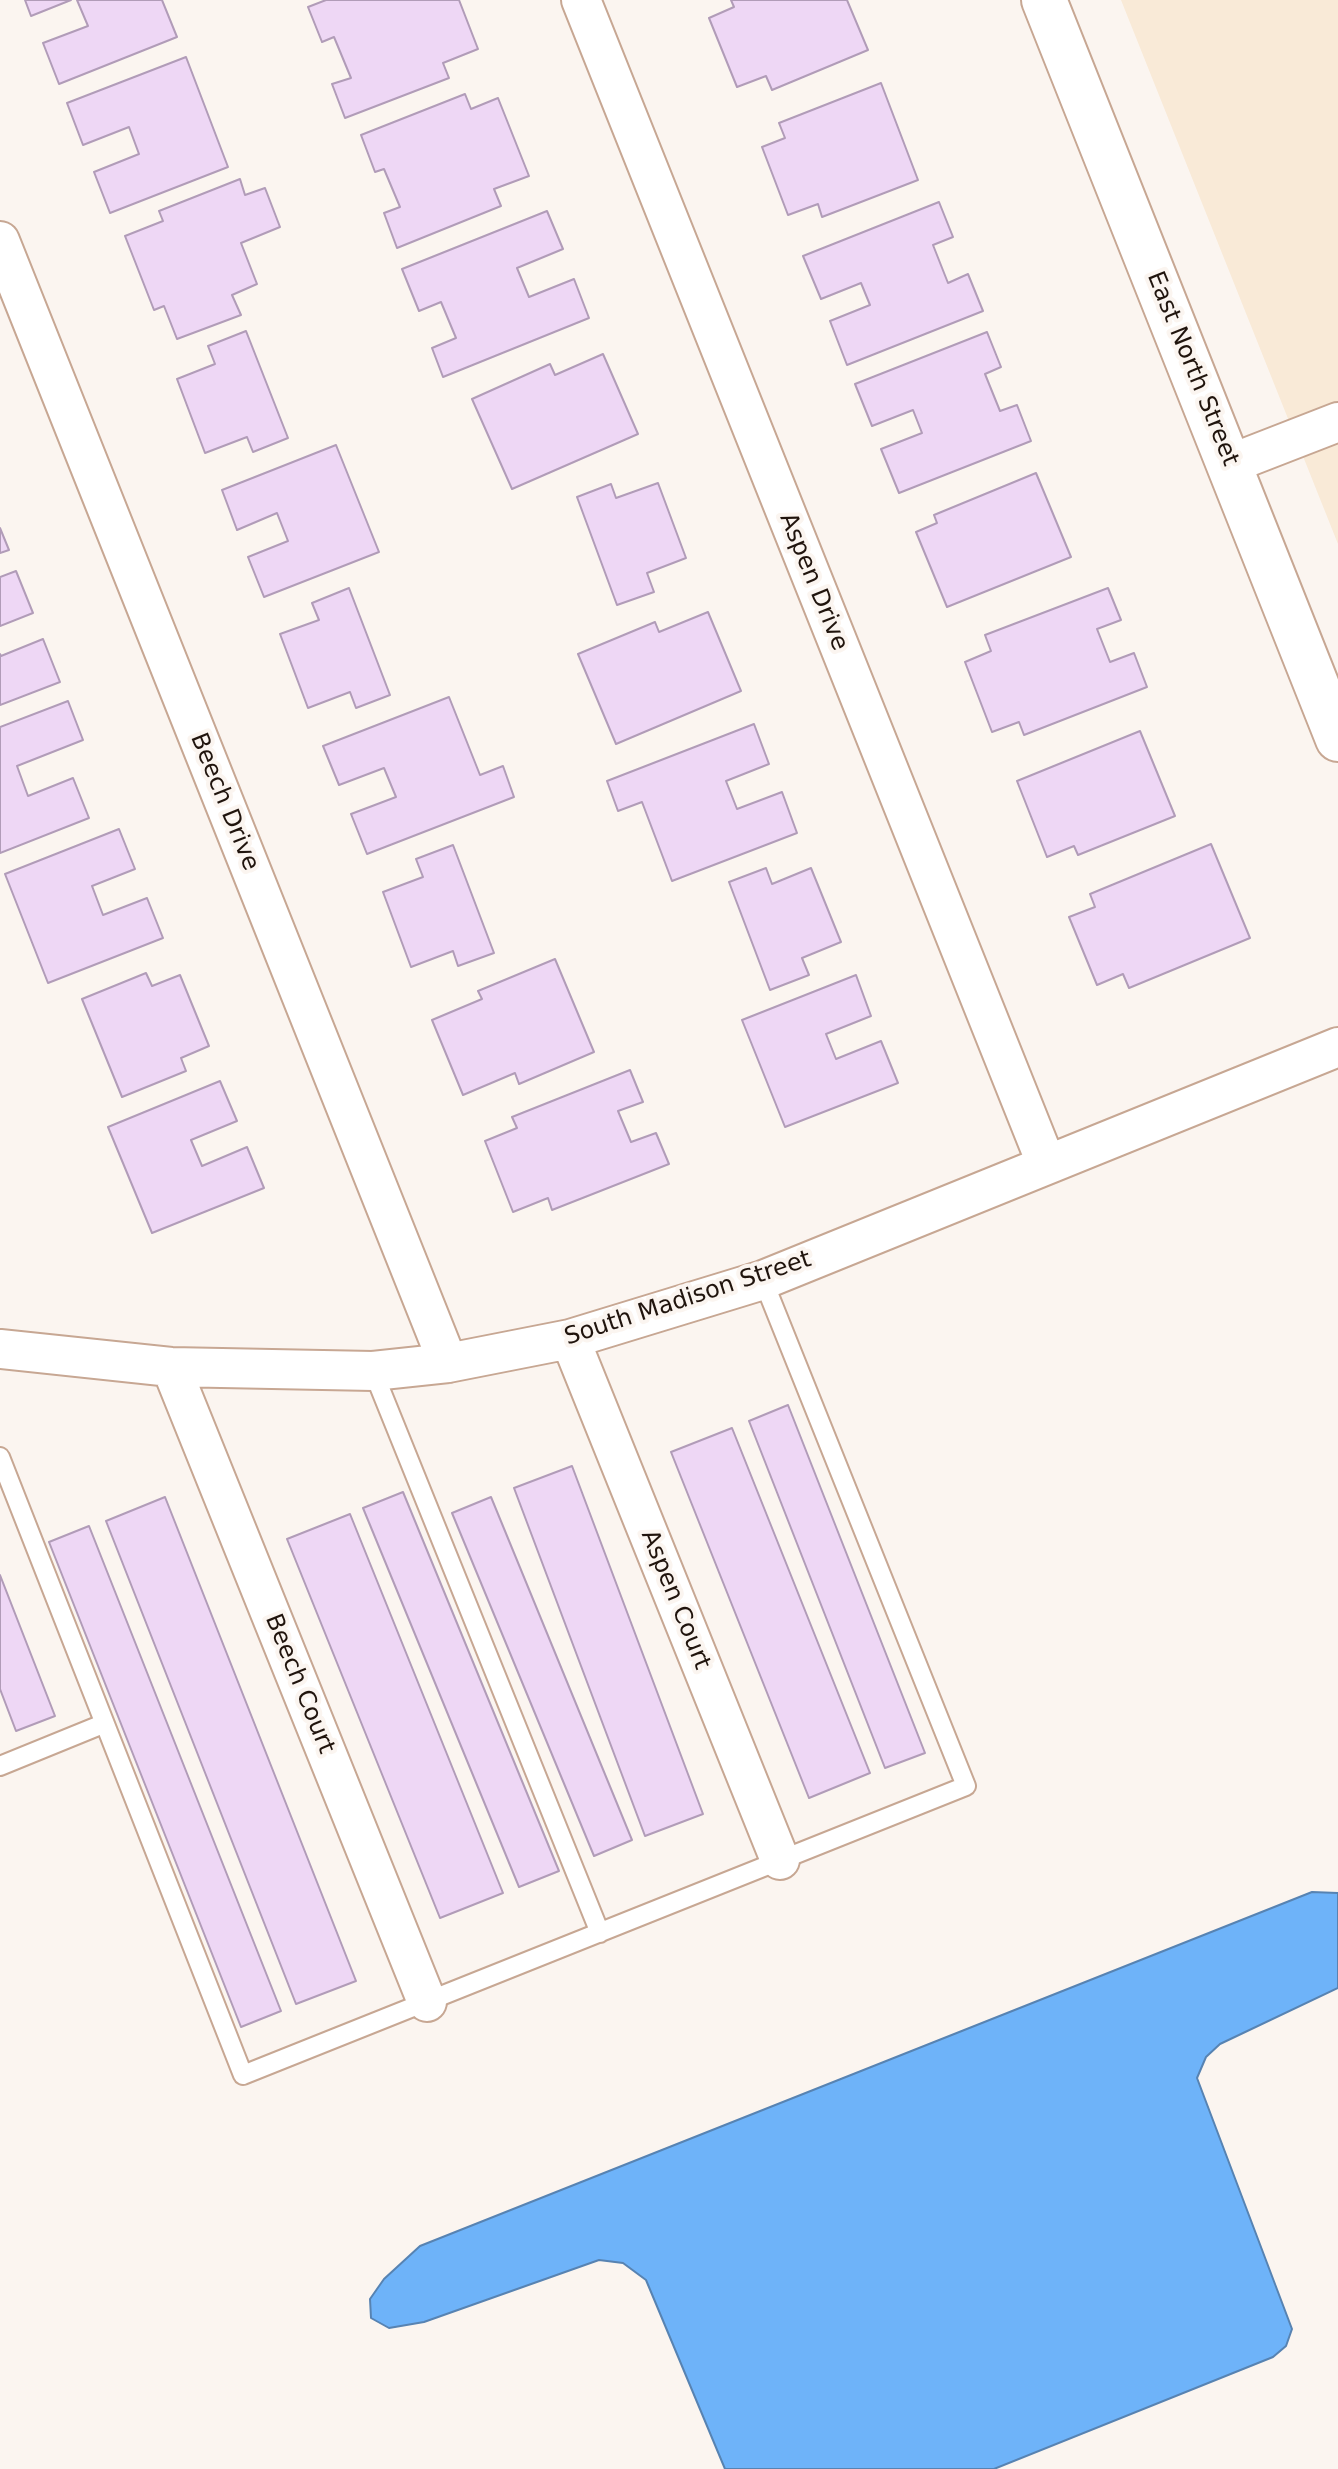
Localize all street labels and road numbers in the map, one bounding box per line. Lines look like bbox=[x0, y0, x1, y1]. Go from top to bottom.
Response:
street label: East North Street bbox=[1140, 268, 1244, 470]
street label: Aspen Drive bbox=[772, 509, 854, 655]
street label: Beech Drive bbox=[183, 729, 265, 875]
street label: South Madison Street bbox=[561, 1245, 815, 1353]
street label: Aspen Court bbox=[634, 1526, 716, 1674]
street label: Beech Court bbox=[258, 1610, 340, 1758]

